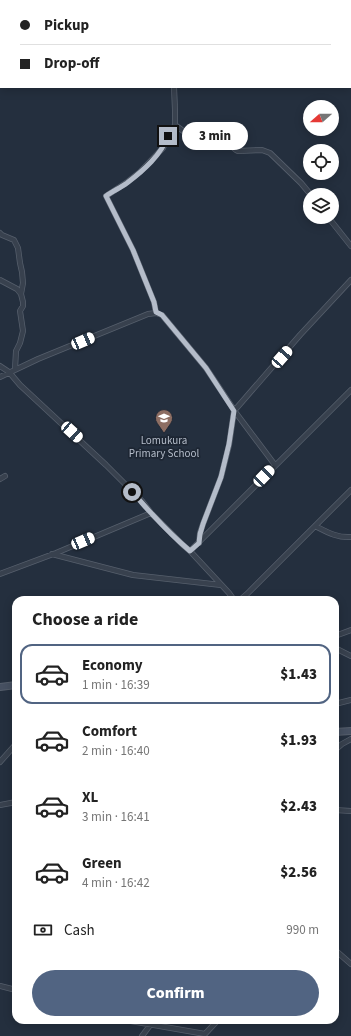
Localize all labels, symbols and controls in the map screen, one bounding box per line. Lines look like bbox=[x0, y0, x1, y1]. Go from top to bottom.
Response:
text: Pickup bbox=[44, 15, 89, 36]
text: Drop-off bbox=[44, 53, 99, 74]
north arrow bbox=[303, 100, 339, 136]
map controls bbox=[303, 100, 339, 224]
callout: 3 min bbox=[182, 122, 248, 150]
route end bbox=[159, 127, 177, 145]
text: 3 min bbox=[199, 127, 231, 145]
button: locate bbox=[303, 144, 339, 180]
button: layers bbox=[303, 188, 339, 224]
car bbox=[70, 331, 96, 351]
car bbox=[270, 344, 294, 370]
school or university icon: Lomukura Primary School bbox=[154, 408, 174, 433]
car bbox=[59, 420, 85, 444]
place label: Lomukura Primary School bbox=[129, 433, 199, 461]
car bbox=[251, 463, 277, 489]
route start bbox=[123, 483, 141, 501]
car bbox=[70, 531, 96, 551]
text: Choose a ride bbox=[32, 607, 138, 632]
text: Economy bbox=[82, 655, 143, 676]
icon: car bbox=[34, 656, 70, 692]
text: $1.43 bbox=[280, 664, 317, 685]
text: 1 min · 16:39 bbox=[82, 676, 150, 694]
text: Comfort bbox=[82, 721, 137, 742]
icon: car bbox=[34, 722, 70, 758]
text: $1.93 bbox=[280, 730, 317, 751]
text: 2 min · 16:40 bbox=[82, 742, 150, 760]
text: XL bbox=[82, 787, 98, 808]
icon: car bbox=[34, 788, 70, 824]
text: $2.43 bbox=[280, 796, 317, 817]
text: 3 min · 16:41 bbox=[82, 808, 150, 826]
text: Green bbox=[82, 853, 122, 874]
icon: car bbox=[34, 854, 70, 890]
text: $2.56 bbox=[280, 862, 317, 883]
text: 4 min · 16:42 bbox=[82, 874, 150, 892]
icon: cash bbox=[32, 919, 54, 941]
text: Cash bbox=[64, 920, 95, 941]
text: 990 m bbox=[286, 921, 319, 939]
button: Confirm bbox=[32, 970, 319, 1016]

